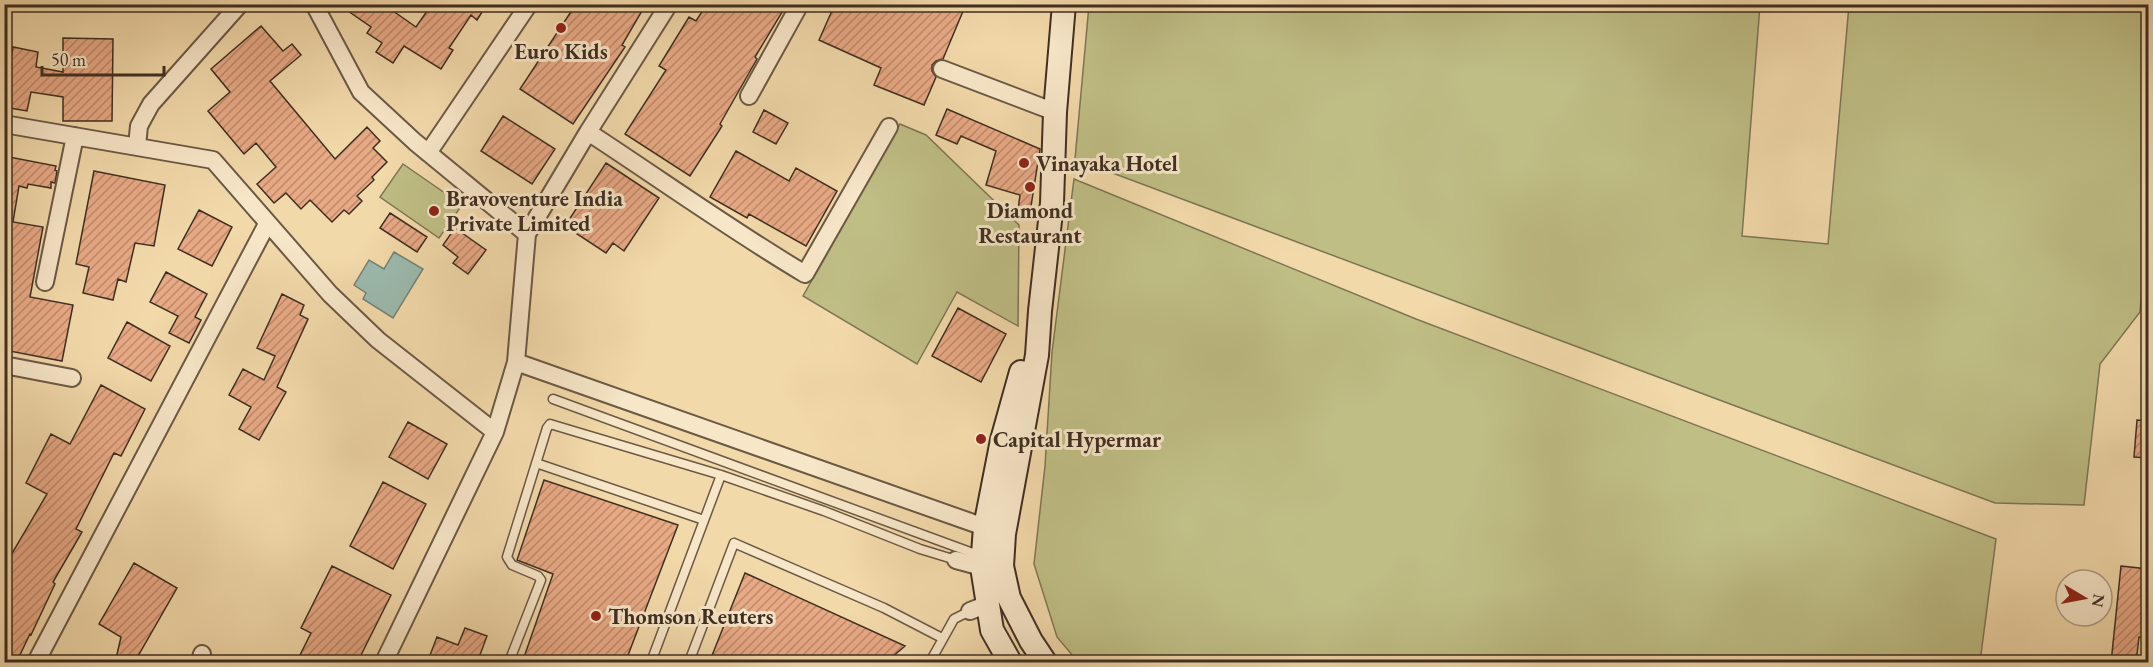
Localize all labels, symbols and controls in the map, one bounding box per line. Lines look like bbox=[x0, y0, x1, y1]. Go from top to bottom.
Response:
marker: Euro Kids bbox=[554, 21, 568, 35]
place label: Euro Kids bbox=[514, 37, 608, 66]
scale bar bbox=[42, 39, 164, 77]
text: 50 m bbox=[51, 48, 86, 71]
place label: Vinayaka Hotel bbox=[1036, 149, 1178, 178]
marker: Vinayaka Hotel bbox=[1017, 156, 1031, 170]
marker: Diamond Restaurant bbox=[1023, 180, 1037, 194]
place label: Bravoventure India Private Limited bbox=[446, 184, 623, 238]
place label: Diamond Restaurant bbox=[979, 196, 1082, 250]
marker: Bravoventure India Private Limited bbox=[427, 204, 441, 218]
place label: Capital Hypermar bbox=[993, 425, 1162, 454]
marker: Capital Hypermar bbox=[974, 432, 988, 446]
north arrow bbox=[2054, 568, 2114, 628]
text: N bbox=[2087, 592, 2110, 609]
place label: Thomson Reuters bbox=[608, 602, 774, 631]
marker: Thomson Reuters bbox=[589, 609, 603, 623]

